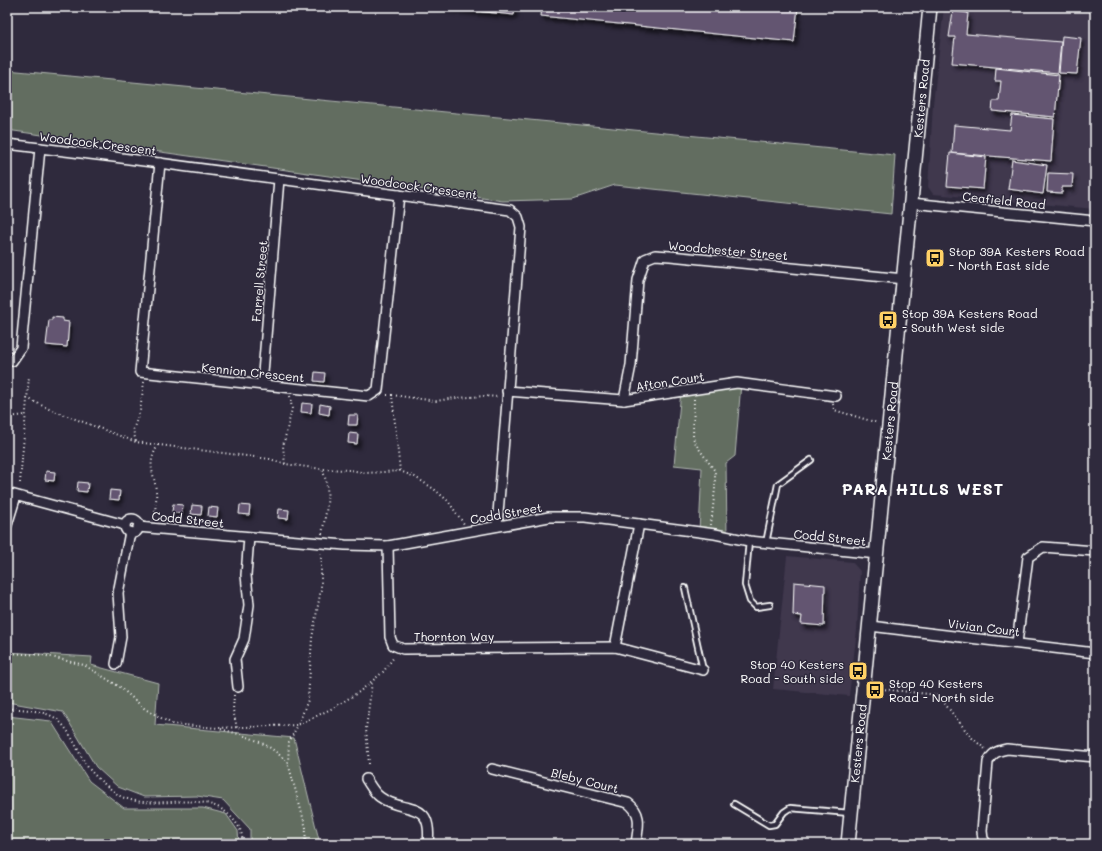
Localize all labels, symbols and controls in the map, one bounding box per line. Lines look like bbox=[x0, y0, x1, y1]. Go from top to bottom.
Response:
street label: Kesters Road bbox=[909, 58, 933, 139]
street label: Woodcock Crescent bbox=[38, 128, 158, 158]
street label: Woodcock Crescent bbox=[359, 170, 479, 202]
street label: Ceafield Road bbox=[962, 188, 1047, 212]
street label: Woodchester Street bbox=[667, 237, 789, 263]
street label: Farrell Street bbox=[247, 240, 271, 322]
place label: Stop 39A Kesters Road - North East side bbox=[949, 243, 1085, 273]
bus stop icon: Stop 39A Kesters Road - North East side bbox=[924, 247, 946, 269]
place label: Stop 39A Kesters Road - South West side bbox=[902, 305, 1038, 335]
bus stop icon: Stop 39A Kesters Road - South West side bbox=[877, 309, 899, 331]
street label: Kennion Crescent bbox=[201, 359, 305, 385]
street label: Afton Court bbox=[634, 368, 706, 394]
street label: Kesters Road bbox=[878, 381, 901, 461]
district label: PARA HILLS WEST bbox=[842, 478, 1004, 499]
street label: Codd Street bbox=[469, 499, 543, 527]
street label: Codd Street bbox=[151, 507, 225, 531]
street label: Codd Street bbox=[793, 525, 867, 549]
street label: Vivian Court bbox=[947, 615, 1021, 639]
street label: Thornton Way bbox=[414, 628, 494, 644]
place label: Stop 40 Kesters Road - South side bbox=[740, 656, 844, 686]
bus stop icon: Stop 40 Kesters Road - South side bbox=[847, 660, 869, 682]
place label: Stop 40 Kesters Road - North side bbox=[889, 675, 994, 705]
bus stop icon: Stop 40 Kesters Road - North side bbox=[864, 679, 886, 701]
street label: Kesters Road bbox=[846, 703, 870, 784]
street label: Bleby Court bbox=[549, 764, 621, 796]

